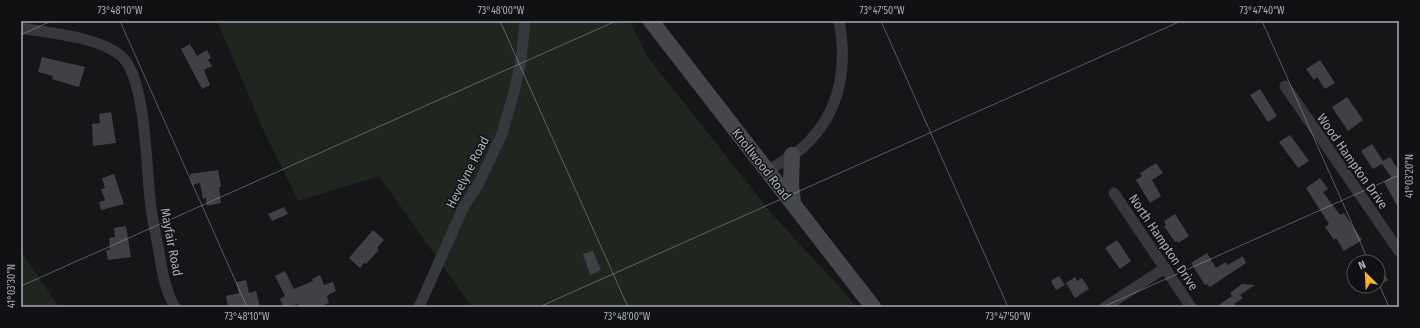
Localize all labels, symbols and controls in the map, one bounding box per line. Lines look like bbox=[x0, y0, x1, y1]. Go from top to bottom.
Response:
text: 73°48'10"W bbox=[97, 5, 143, 17]
text: 73°48'00"W bbox=[478, 5, 525, 17]
text: 73°47'50"W bbox=[860, 5, 905, 17]
text: 73°47'40"W bbox=[1240, 5, 1285, 17]
street label: Wood Hampton Drive bbox=[1314, 111, 1391, 212]
street label: Knollwood Road bbox=[729, 126, 794, 203]
street label: Hevelyne Road bbox=[443, 134, 492, 211]
text: 41°03'20"N bbox=[1404, 154, 1416, 198]
street label: North Hampton Drive bbox=[1126, 191, 1201, 293]
street label: Mayfair Road bbox=[158, 207, 185, 277]
north arrow bbox=[1346, 254, 1386, 294]
text: N bbox=[1356, 258, 1368, 273]
text: 41°03'30"N bbox=[6, 264, 18, 308]
text: 73°48'10"W bbox=[224, 311, 270, 323]
text: 73°48'00"W bbox=[604, 311, 651, 323]
text: 73°47'50"W bbox=[986, 311, 1031, 323]

